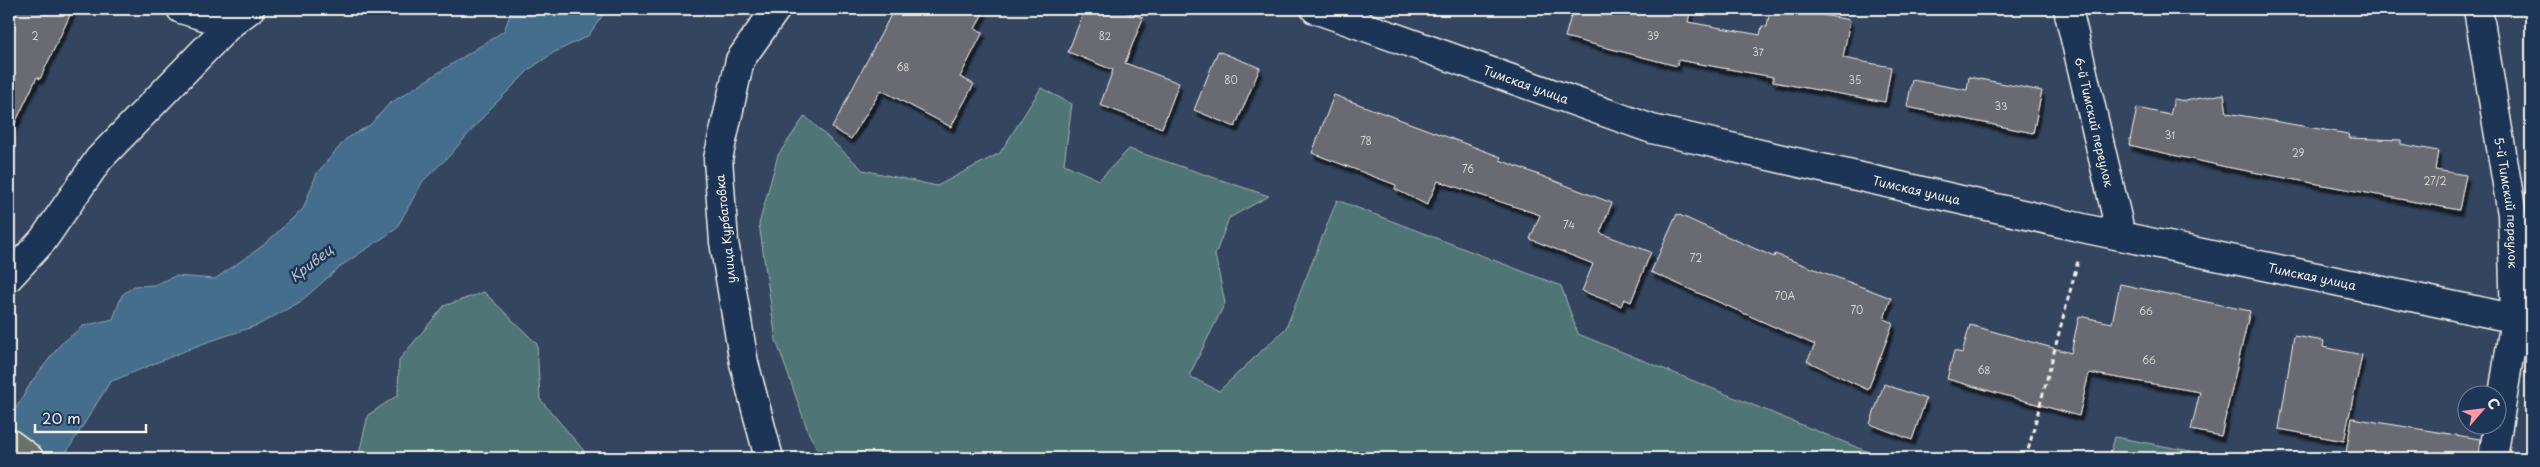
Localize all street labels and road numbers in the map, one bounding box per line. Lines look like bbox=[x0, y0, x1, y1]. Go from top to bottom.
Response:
street label: 6-й Тимский переулок bbox=[2071, 55, 2119, 190]
street label: Тимская улица bbox=[1481, 61, 1572, 108]
street label: 5-й Тимский переулок bbox=[2490, 136, 2523, 269]
street label: Тимская улица bbox=[1871, 171, 1963, 209]
street label: улица Курбатовка bbox=[710, 173, 740, 284]
street label: Тимская улица bbox=[2266, 258, 2358, 294]

